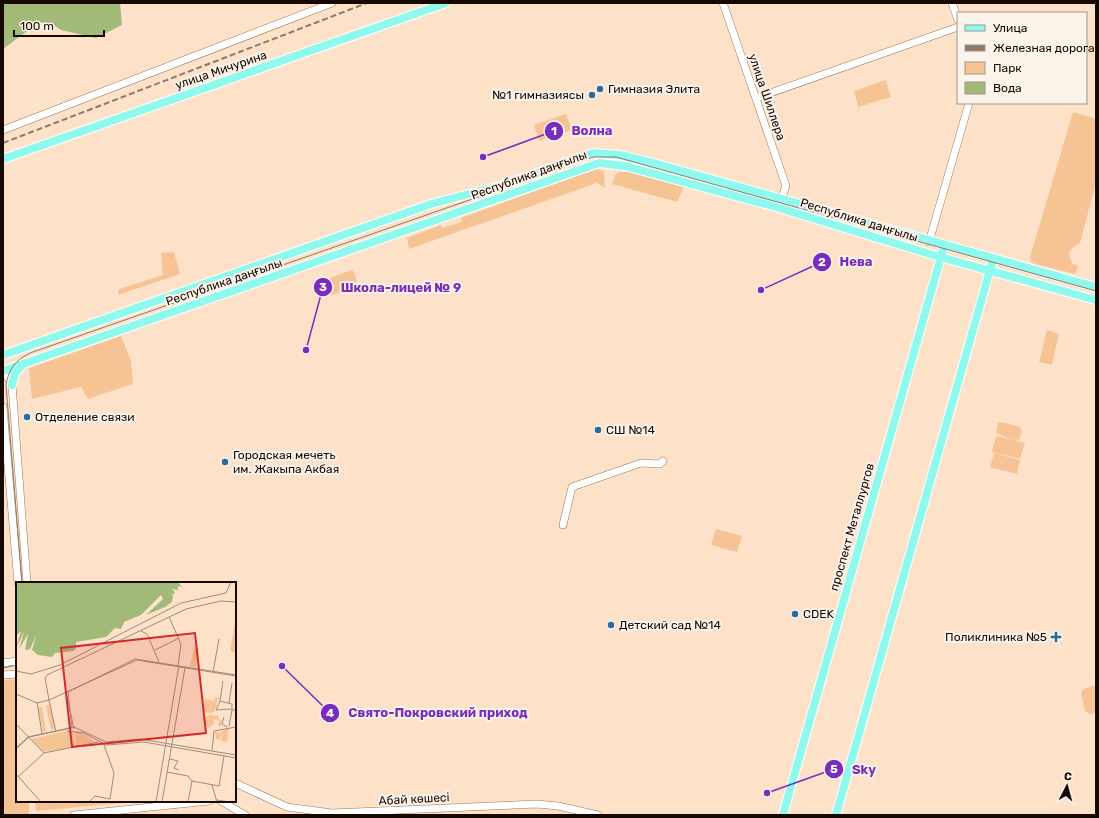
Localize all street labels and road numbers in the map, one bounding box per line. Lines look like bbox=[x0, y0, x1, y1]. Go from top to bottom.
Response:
street label: улица Мичурина bbox=[173, 48, 269, 92]
street label: улица Шиллера bbox=[746, 52, 788, 142]
street label: Республика даңғылы bbox=[469, 148, 589, 202]
street label: Республика даңғылы bbox=[798, 195, 920, 245]
street label: Республика даңғылы bbox=[164, 255, 284, 309]
street label: проспект Металлургов bbox=[827, 461, 877, 593]
street label: Абай көшесі bbox=[378, 790, 450, 808]

